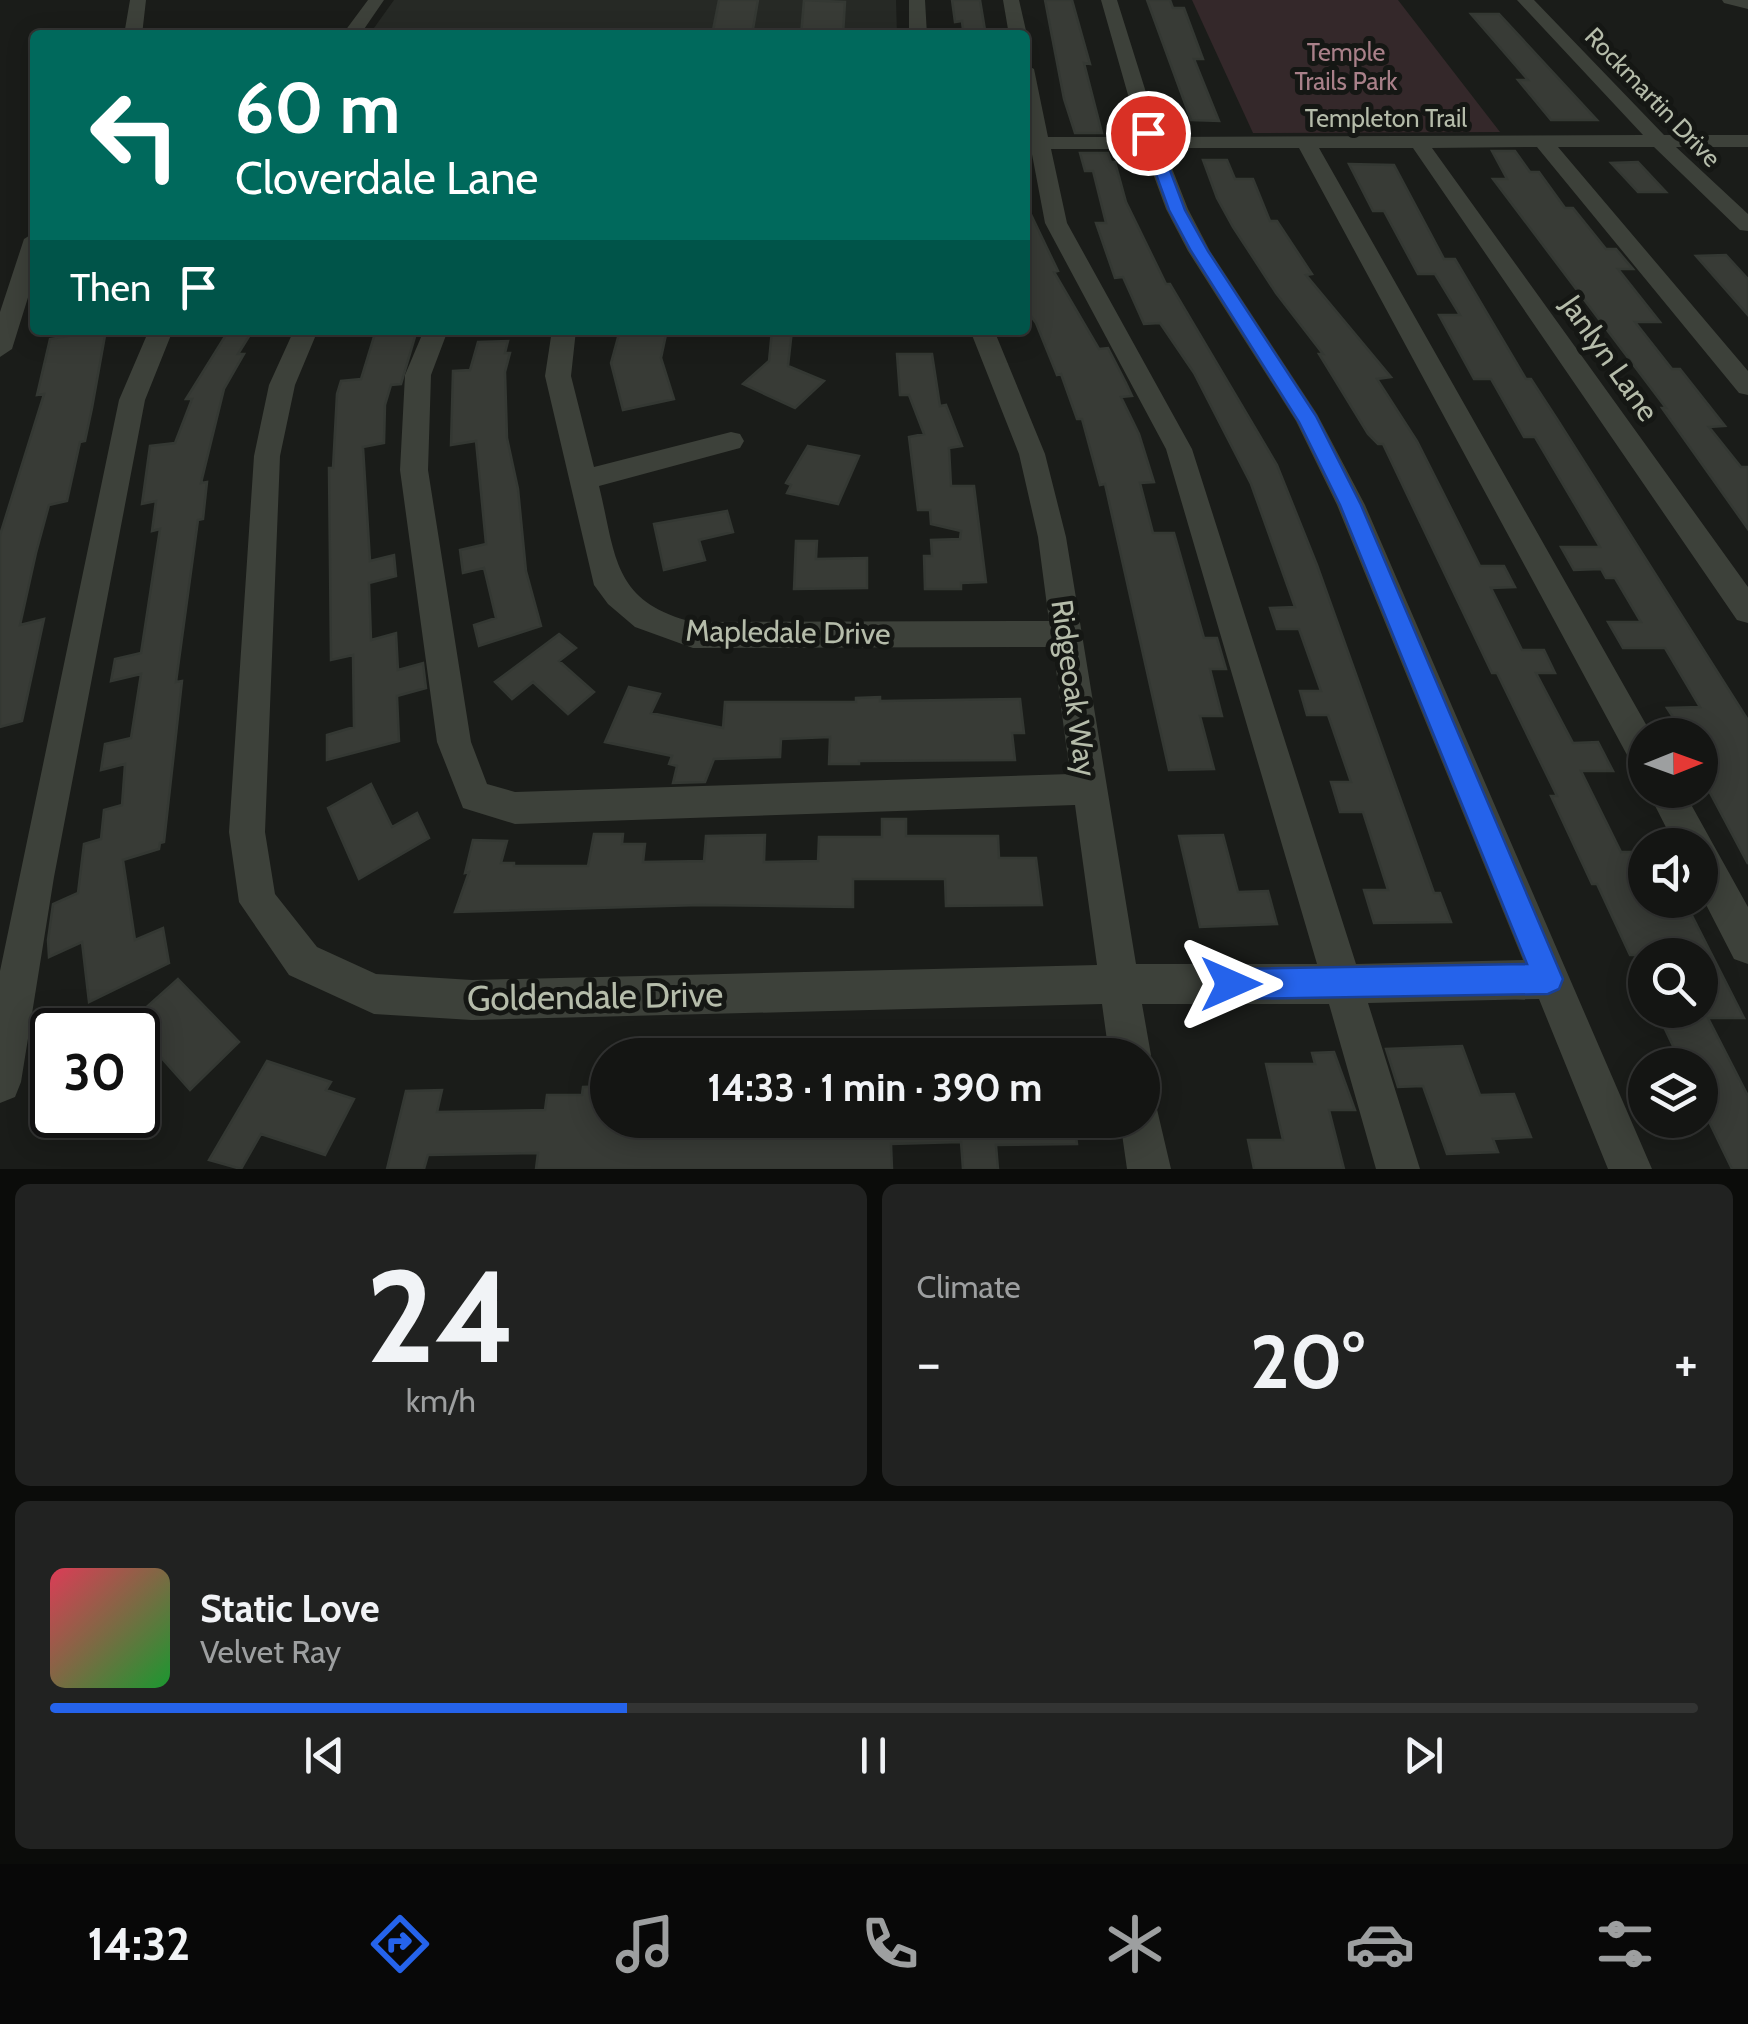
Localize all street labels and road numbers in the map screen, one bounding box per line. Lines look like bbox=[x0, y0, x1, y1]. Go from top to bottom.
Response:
street label: Rockmartin Drive bbox=[1579, 21, 1727, 173]
street label: Templeton Trail bbox=[1305, 103, 1467, 133]
street label: Janlyn Lane bbox=[1553, 287, 1667, 428]
street label: Ridgeoak Way bbox=[1043, 597, 1105, 779]
street label: Mapledale Drive bbox=[685, 612, 891, 652]
street label: Goldendale Drive bbox=[467, 972, 723, 1020]

